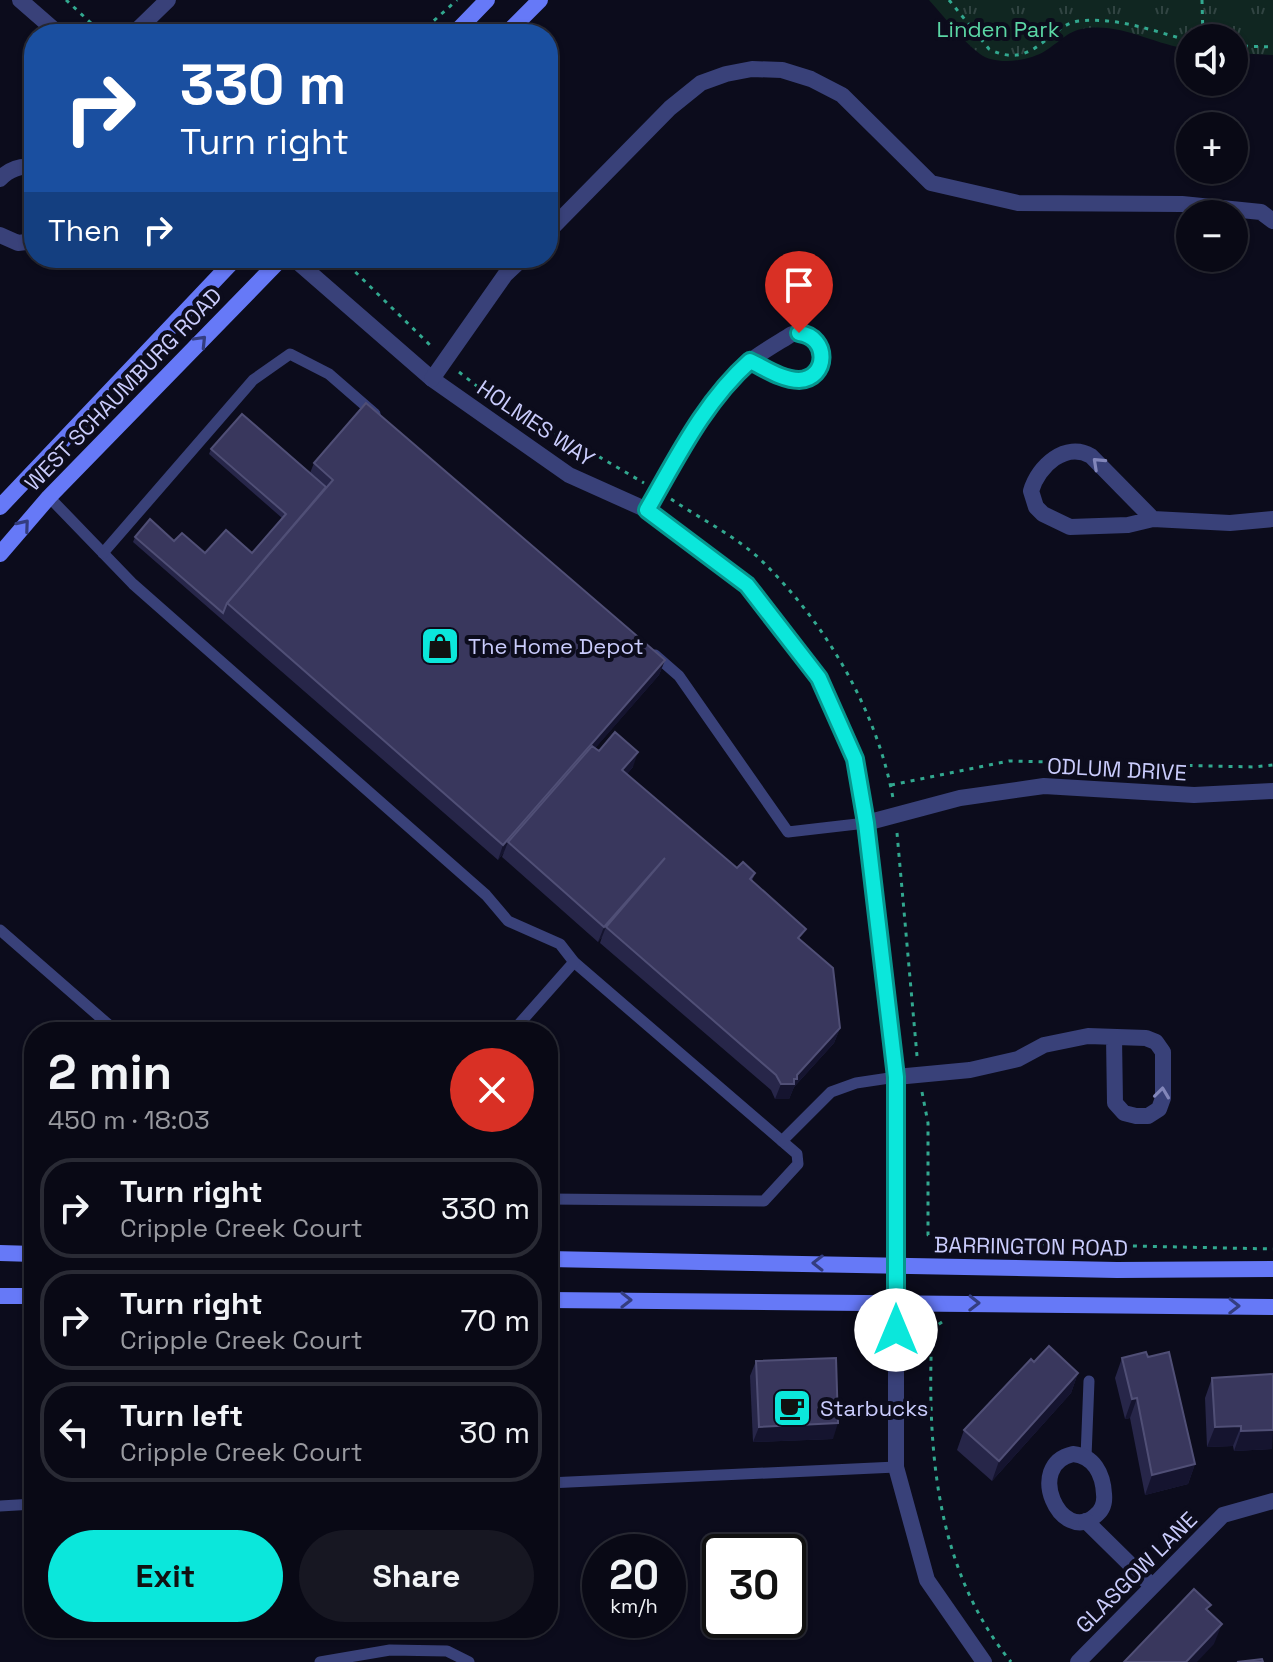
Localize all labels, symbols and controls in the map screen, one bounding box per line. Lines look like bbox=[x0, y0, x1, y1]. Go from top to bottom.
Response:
park label: Linden Park bbox=[937, 15, 1060, 43]
map controls bbox=[1176, 24, 1248, 272]
button: sound bbox=[1176, 24, 1248, 96]
text: 330 m bbox=[180, 49, 346, 120]
icon: right bbox=[48, 56, 152, 160]
button: + bbox=[1176, 112, 1248, 184]
text: Turn right bbox=[180, 119, 349, 165]
button: − bbox=[1176, 200, 1248, 272]
icon: right bbox=[136, 208, 180, 252]
text: Then bbox=[48, 211, 120, 250]
pin bbox=[765, 251, 833, 333]
icon: arrive bbox=[777, 263, 821, 307]
street label: WEST SCHAUMBURG ROAD bbox=[19, 281, 227, 497]
one-way arrow bbox=[192, 336, 206, 350]
street label: HOLMES WAY bbox=[472, 373, 601, 473]
one-way arrow bbox=[1093, 458, 1107, 473]
one-way arrow bbox=[14, 520, 29, 535]
shop icon: The Home Depot bbox=[419, 625, 461, 667]
place label: The Home Depot bbox=[468, 632, 644, 660]
street label: ODLUM DRIVE bbox=[1047, 751, 1187, 787]
text: 2 min bbox=[48, 1042, 172, 1103]
button: close bbox=[450, 1048, 534, 1132]
one-way arrow bbox=[1153, 1087, 1170, 1100]
text: 450 m · 18:03 bbox=[48, 1103, 210, 1137]
text: Turn right bbox=[120, 1172, 263, 1211]
icon: right bbox=[52, 1186, 96, 1230]
text: 330 m bbox=[441, 1189, 530, 1228]
text: Cripple Creek Court bbox=[120, 1211, 363, 1245]
street label: BARRINGTON ROAD bbox=[934, 1230, 1128, 1262]
one-way arrow bbox=[811, 1254, 824, 1272]
text: Turn right bbox=[120, 1284, 263, 1323]
position arrow bbox=[854, 1288, 938, 1372]
one-way arrow bbox=[620, 1292, 633, 1309]
one-way arrow bbox=[968, 1294, 981, 1312]
icon: right bbox=[52, 1298, 96, 1342]
one-way arrow bbox=[1228, 1298, 1241, 1315]
text: 70 m bbox=[461, 1301, 530, 1340]
text: Cripple Creek Court bbox=[120, 1323, 363, 1357]
cafe icon: Starbucks bbox=[771, 1387, 813, 1429]
place label: Starbucks bbox=[820, 1394, 928, 1422]
text: Turn left bbox=[120, 1396, 243, 1435]
icon: left bbox=[52, 1410, 96, 1454]
text: 30 m bbox=[459, 1413, 530, 1452]
text: Cripple Creek Court bbox=[120, 1435, 363, 1469]
street label: GLASGOW LANE bbox=[1069, 1505, 1203, 1639]
button: Exit bbox=[48, 1530, 283, 1622]
button: Share bbox=[299, 1530, 534, 1622]
speed limit sign: 30 bbox=[702, 1534, 806, 1638]
text: 20 bbox=[609, 1550, 659, 1601]
text: km/h bbox=[610, 1593, 658, 1619]

